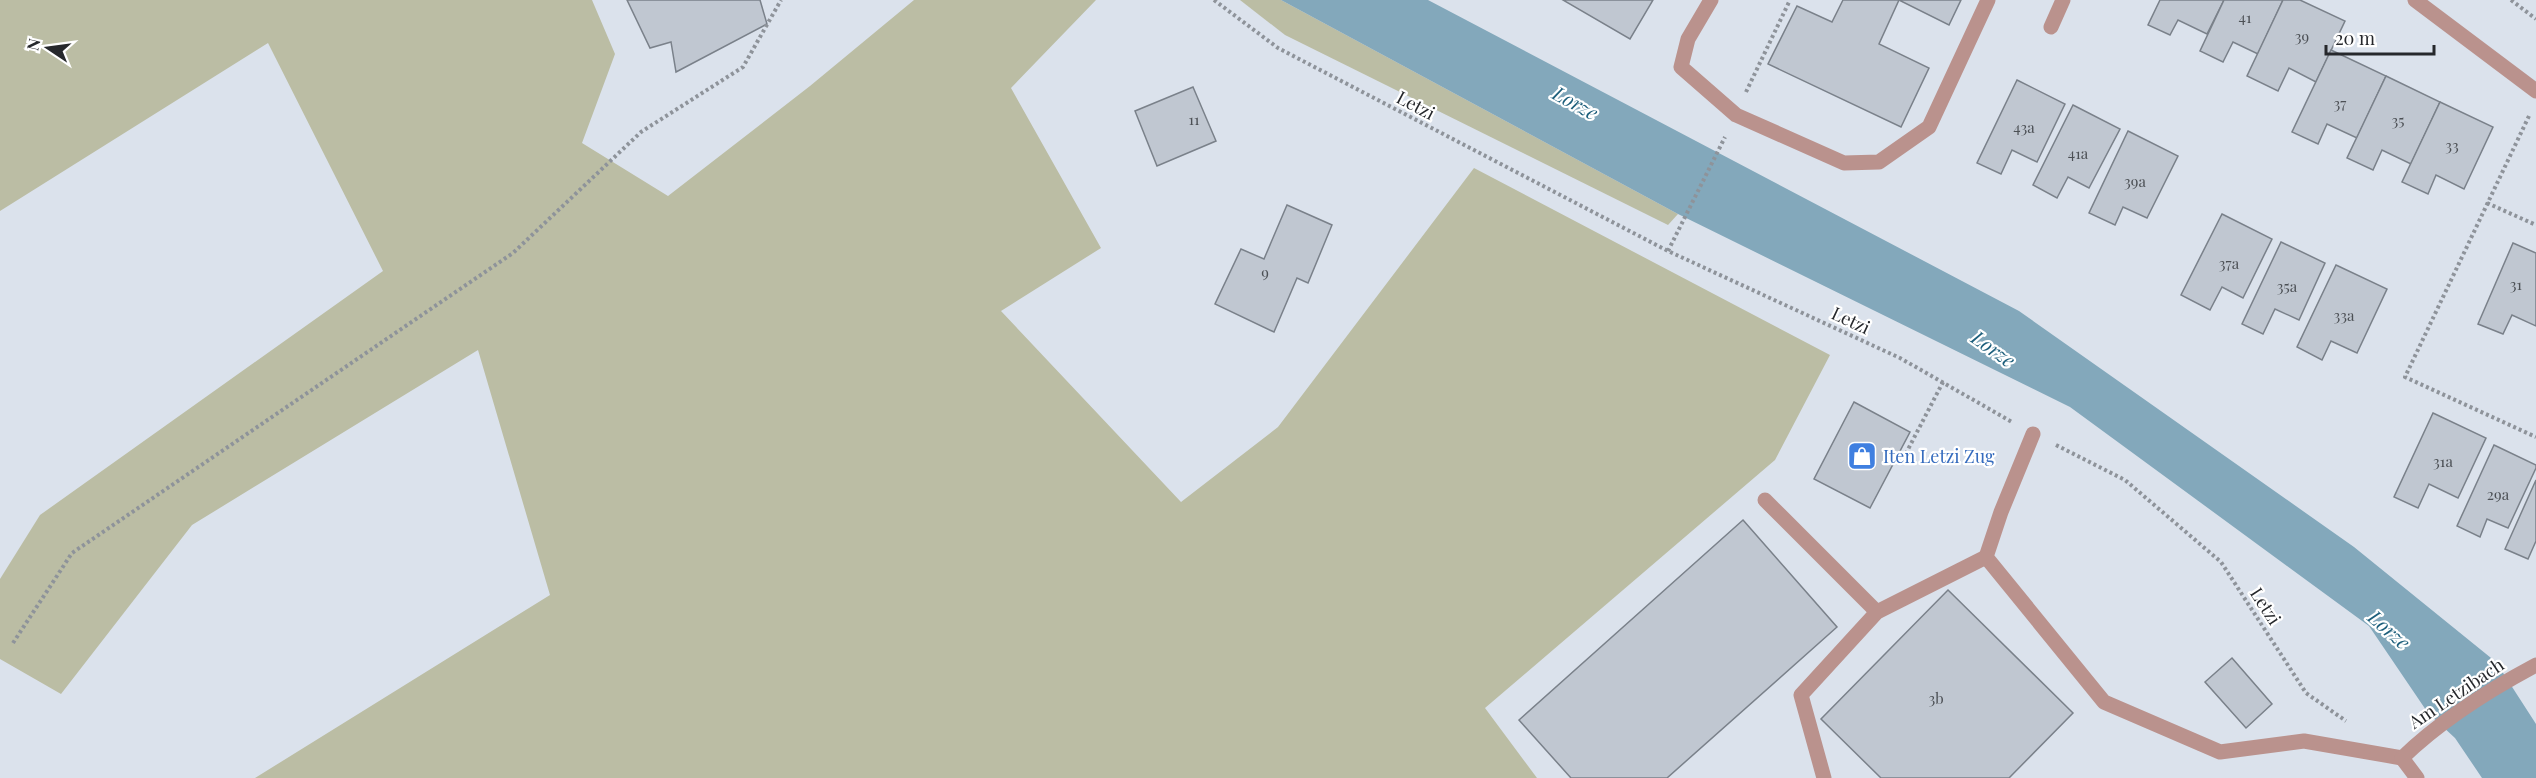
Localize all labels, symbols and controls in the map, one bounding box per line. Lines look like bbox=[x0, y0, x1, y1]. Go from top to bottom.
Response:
house number: 41 bbox=[2239, 7, 2252, 27]
north arrow bbox=[18, 18, 78, 78]
scale bar bbox=[2326, 18, 2434, 56]
house number: 39 bbox=[2295, 26, 2309, 46]
text: 20 m bbox=[2335, 26, 2375, 50]
text: N bbox=[21, 36, 45, 53]
water label: Lorze bbox=[1548, 78, 1604, 126]
street label: Letzi bbox=[1393, 85, 1439, 125]
house number: 37 bbox=[2334, 93, 2346, 113]
house number: 11 bbox=[1188, 109, 1200, 129]
house number: 35 bbox=[2392, 110, 2405, 130]
house number: 43a bbox=[2013, 117, 2035, 137]
house number: 33 bbox=[2445, 135, 2459, 155]
house number: 41a bbox=[2068, 143, 2089, 163]
house number: 39a bbox=[2124, 171, 2146, 191]
house number: 37a bbox=[2219, 253, 2240, 273]
house number: 9 bbox=[1261, 262, 1269, 282]
house number: 31 bbox=[2510, 274, 2523, 294]
house number: 35a bbox=[2277, 276, 2298, 296]
street label: Letzi bbox=[1828, 301, 1874, 339]
house number: 33a bbox=[2333, 305, 2355, 325]
water label: Lorze bbox=[1966, 323, 2022, 373]
shop icon: Iten Letzi Zug bbox=[1846, 440, 1878, 472]
place label: Iten Letzi Zug bbox=[1883, 444, 1995, 468]
house number: 31a bbox=[2433, 451, 2453, 471]
house number: 29a bbox=[2487, 484, 2510, 504]
street label: Letzi bbox=[2245, 583, 2287, 629]
water label: Lorze bbox=[2362, 603, 2417, 655]
street label: Am Letzibach bbox=[2403, 652, 2509, 734]
house number: 3b bbox=[1928, 688, 1944, 708]

